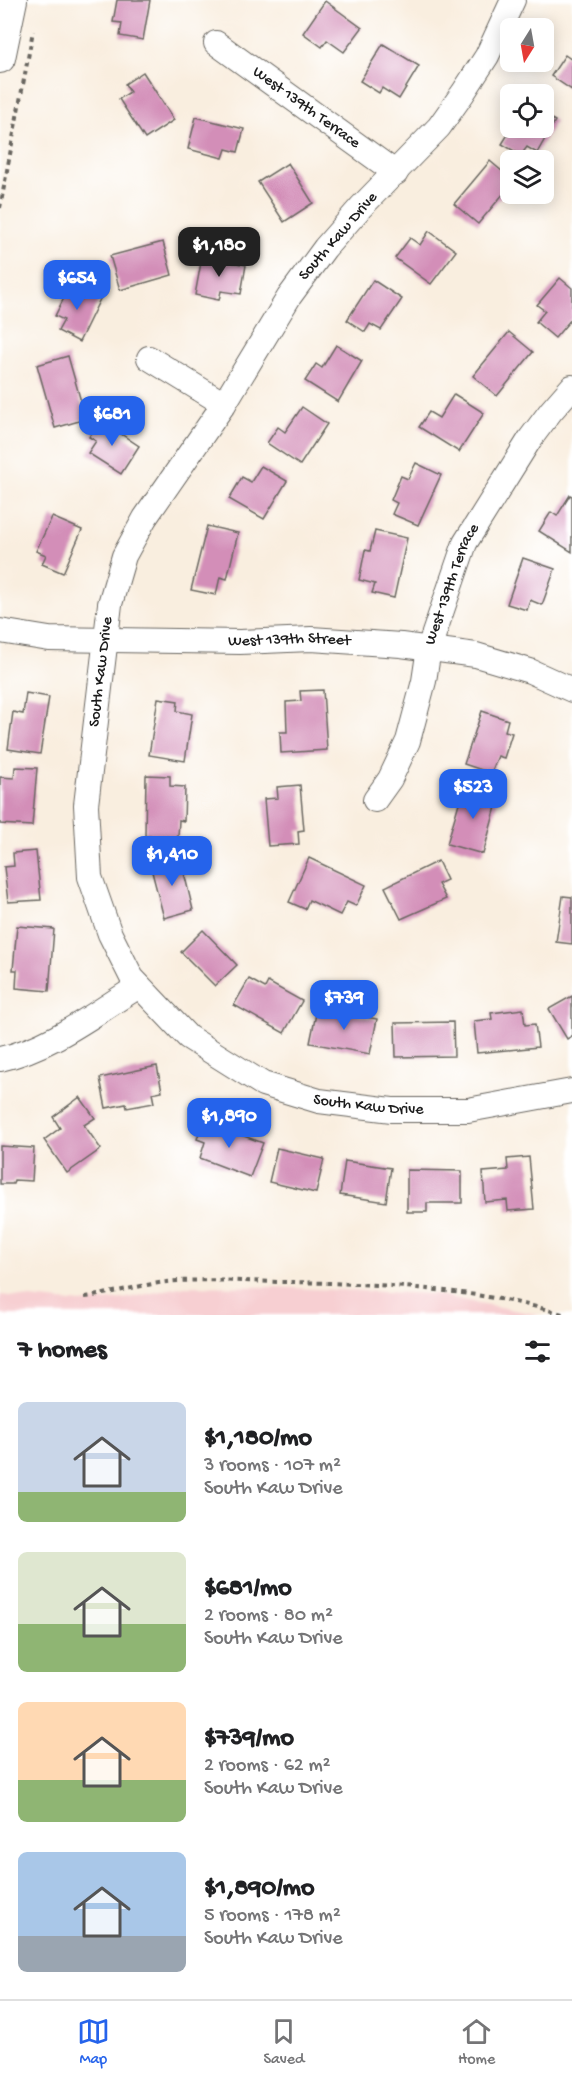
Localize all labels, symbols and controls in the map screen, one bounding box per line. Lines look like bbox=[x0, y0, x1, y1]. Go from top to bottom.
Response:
north arrow bbox=[500, 18, 554, 72]
map controls bbox=[500, 18, 554, 204]
street label: West 139th Terrace bbox=[248, 63, 364, 154]
button: locate bbox=[500, 84, 554, 138]
button: layers bbox=[500, 150, 554, 204]
street label: South Kaw Drive bbox=[295, 188, 383, 285]
pin: $1,180 bbox=[170, 227, 268, 278]
text: $1,180 bbox=[192, 235, 246, 258]
pin: $654 bbox=[41, 260, 113, 311]
text: $654 bbox=[57, 268, 97, 291]
pin: $681 bbox=[76, 396, 148, 447]
text: $681 bbox=[93, 404, 131, 427]
street label: West 139th Terrace bbox=[421, 520, 484, 648]
street label: South Kaw Drive bbox=[86, 615, 118, 728]
street label: West 139th Street bbox=[228, 629, 353, 652]
pin: $523 bbox=[437, 769, 509, 820]
text: $523 bbox=[453, 777, 493, 800]
pin: $1,410 bbox=[123, 836, 221, 887]
text: $1,410 bbox=[146, 844, 198, 867]
pin: $739 bbox=[308, 980, 380, 1031]
text: $739 bbox=[324, 988, 364, 1011]
street label: South Kaw Drive bbox=[311, 1090, 424, 1120]
pin: $1,890 bbox=[180, 1098, 278, 1149]
text: $1,890 bbox=[201, 1106, 257, 1129]
icon: filters bbox=[521, 1335, 554, 1368]
text: 7 homes bbox=[18, 1336, 107, 1367]
text: $1,180/mo bbox=[204, 1424, 312, 1455]
icon: home bbox=[66, 1426, 138, 1498]
text: 3 rooms · 107 m² bbox=[204, 1455, 341, 1478]
text: South Kaw Drive bbox=[204, 1478, 343, 1501]
text: $681/mo bbox=[204, 1574, 292, 1605]
icon: home bbox=[66, 1576, 138, 1648]
text: 2 rooms · 80 m² bbox=[204, 1605, 333, 1628]
text: South Kaw Drive bbox=[204, 1628, 343, 1651]
text: $739/mo bbox=[204, 1724, 294, 1755]
icon: home bbox=[66, 1726, 138, 1798]
text: 2 rooms · 62 m² bbox=[204, 1755, 331, 1778]
text: South Kaw Drive bbox=[204, 1778, 343, 1801]
text: $1,890/mo bbox=[204, 1874, 315, 1905]
icon: home bbox=[66, 1876, 138, 1948]
text: 5 rooms · 178 m² bbox=[204, 1905, 341, 1928]
text: South Kaw Drive bbox=[204, 1928, 343, 1951]
tab: Map bbox=[77, 2015, 110, 2070]
tab: Saved bbox=[263, 2015, 304, 2070]
tab: Home bbox=[458, 2015, 495, 2070]

